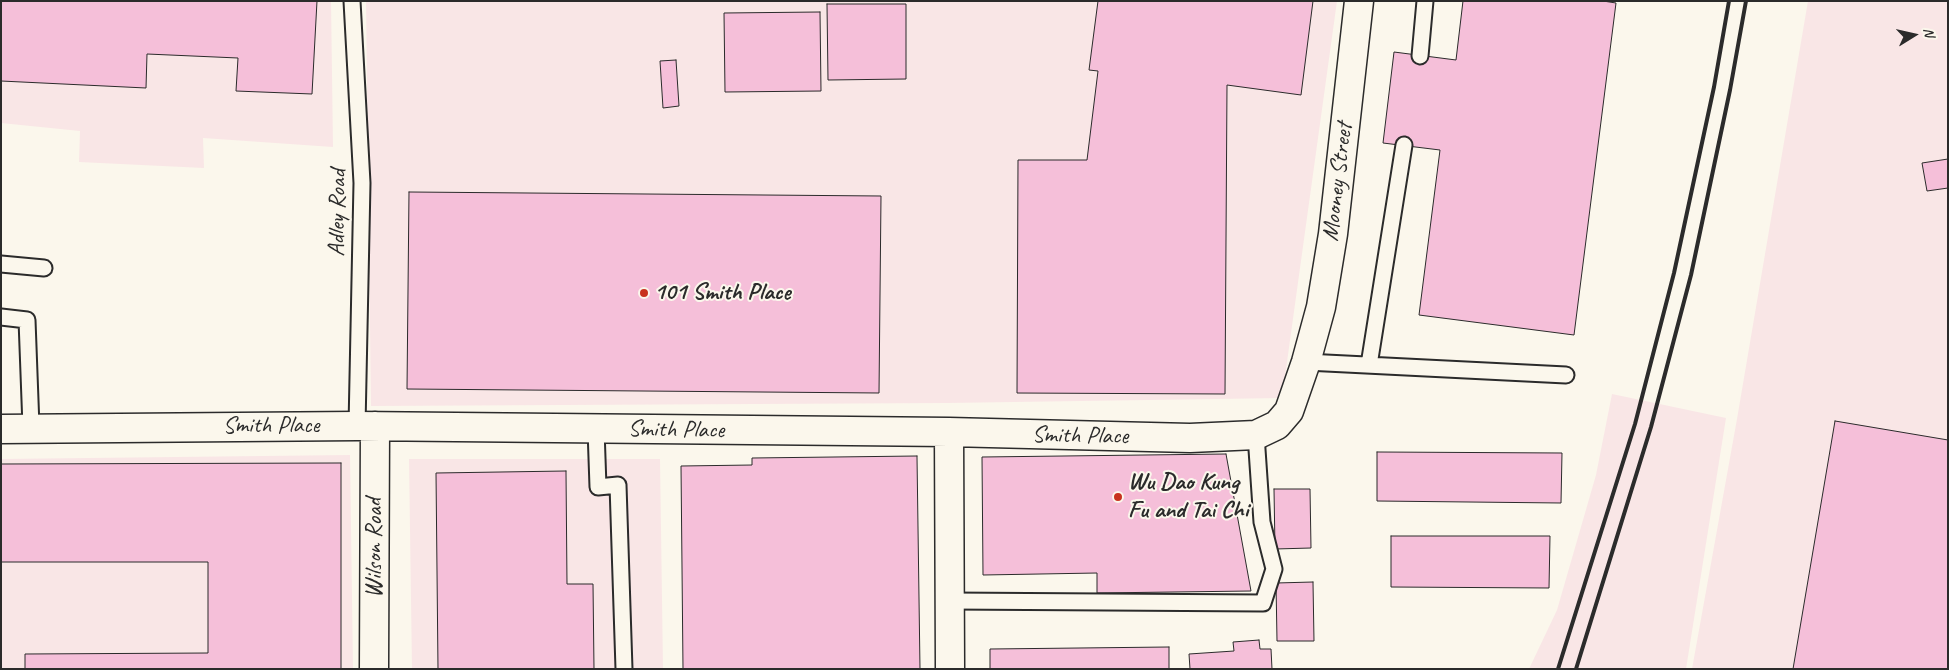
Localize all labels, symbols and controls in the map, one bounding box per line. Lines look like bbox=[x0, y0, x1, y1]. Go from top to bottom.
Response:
north arrow bbox=[1889, 10, 1939, 60]
text: N bbox=[1920, 27, 1938, 38]
street label: Mooney Street bbox=[1316, 121, 1360, 243]
street label: Adley Road bbox=[323, 169, 353, 257]
place label: 101 Smith Place bbox=[654, 279, 790, 307]
marker: 101 Smith Place bbox=[638, 287, 650, 299]
street label: Smith Place bbox=[223, 412, 319, 440]
street label: Smith Place bbox=[628, 415, 724, 445]
street label: Smith Place bbox=[1032, 421, 1128, 451]
place label: Wu Dao Kung Fu and Tai Chi bbox=[1128, 469, 1248, 525]
marker: Wu Dao Kung Fu and Tai Chi bbox=[1112, 491, 1124, 503]
street label: Wilson Road bbox=[361, 498, 389, 598]

